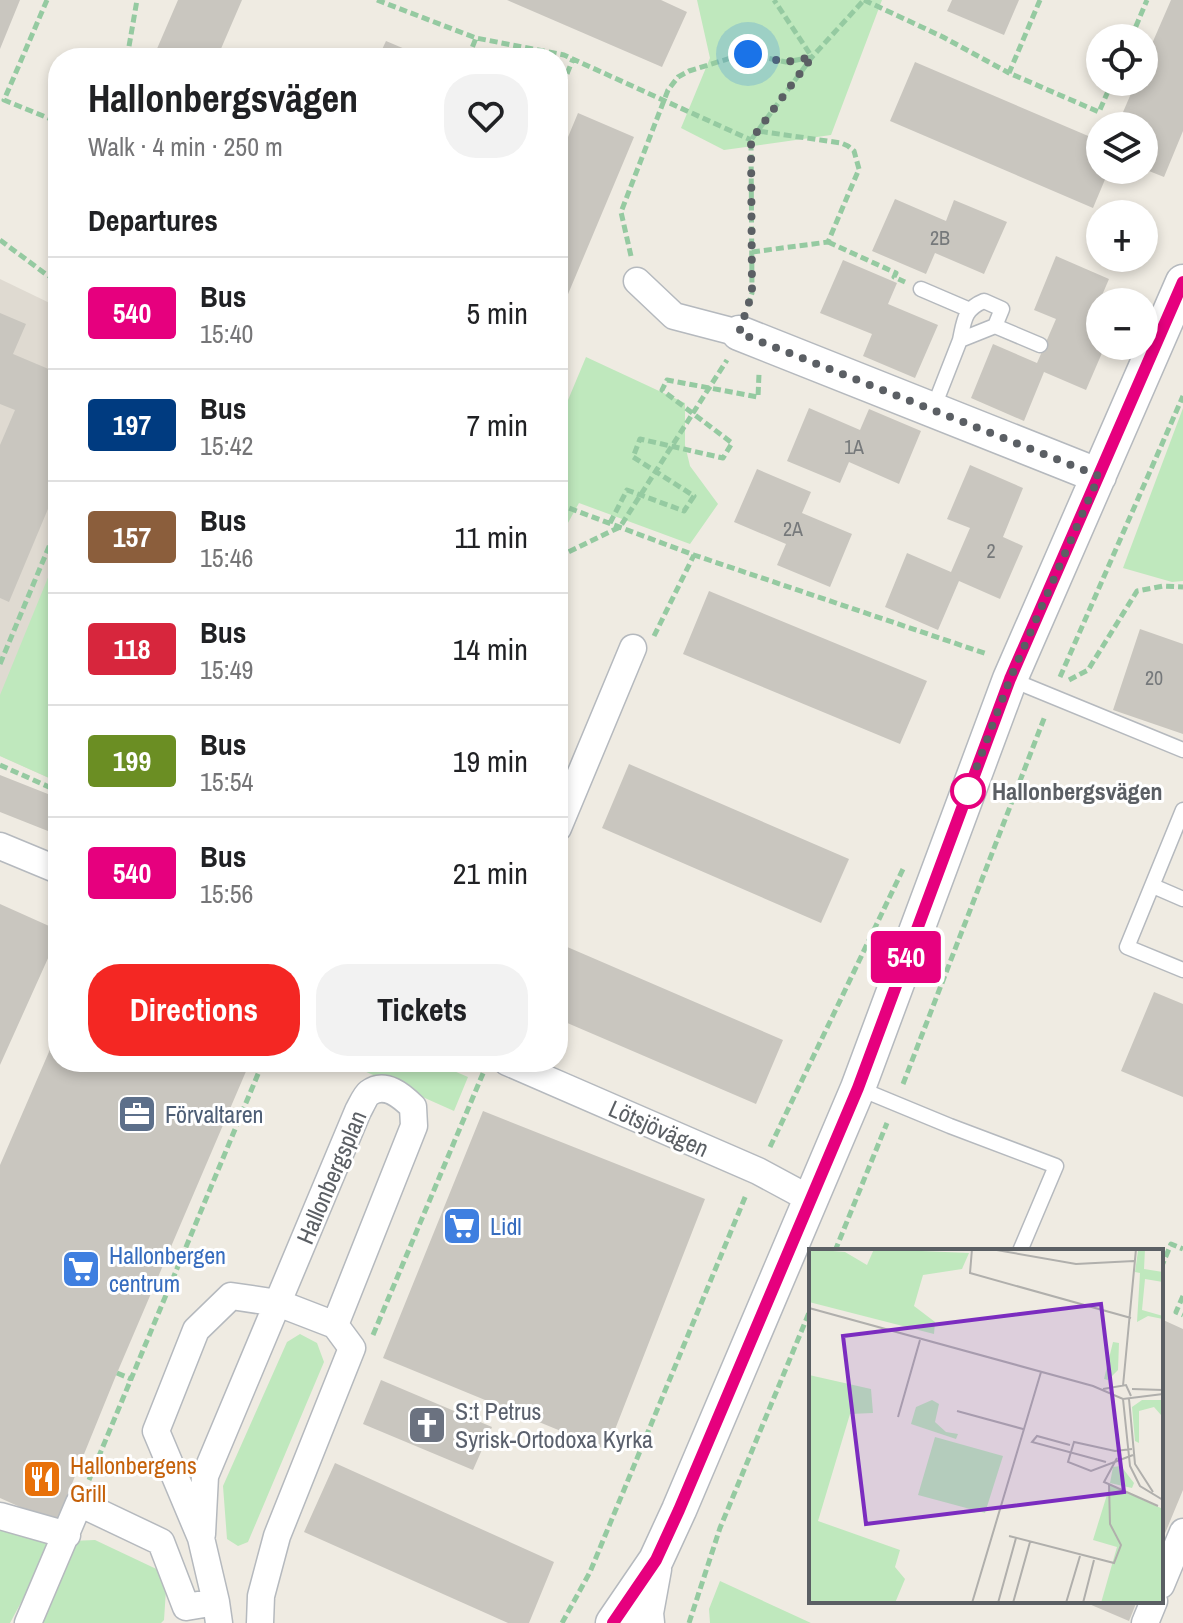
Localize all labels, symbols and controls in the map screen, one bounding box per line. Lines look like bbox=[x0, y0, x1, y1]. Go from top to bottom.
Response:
map controls bbox=[1086, 24, 1158, 360]
button: locate bbox=[1086, 24, 1158, 96]
your location bbox=[728, 34, 768, 74]
text: Hallonbergsvägen bbox=[88, 73, 358, 124]
button: heart bbox=[444, 74, 528, 158]
button: layers bbox=[1086, 112, 1158, 184]
text: Walk · 4 min · 250 m bbox=[88, 129, 283, 164]
text: Departures bbox=[88, 200, 218, 240]
button: + bbox=[1086, 200, 1158, 272]
house number: 2B bbox=[930, 224, 950, 251]
text: Bus bbox=[200, 276, 246, 316]
button: − bbox=[1086, 288, 1158, 360]
text: 5 min bbox=[466, 293, 528, 333]
text: 540 bbox=[113, 294, 151, 332]
text: 15:40 bbox=[200, 316, 253, 351]
text: Bus bbox=[200, 388, 246, 428]
text: 7 min bbox=[466, 405, 528, 445]
text: 197 bbox=[113, 406, 151, 444]
text: 15:42 bbox=[200, 428, 253, 463]
house number: 1A bbox=[844, 433, 864, 460]
text: Bus bbox=[200, 500, 246, 540]
house number: 2A bbox=[783, 515, 803, 542]
text: 11 min bbox=[455, 517, 528, 557]
text: 157 bbox=[113, 518, 151, 556]
house number: 2 bbox=[986, 537, 996, 564]
text: 15:46 bbox=[200, 540, 253, 575]
text: Bus bbox=[200, 612, 246, 652]
text: 14 min bbox=[453, 629, 528, 669]
text: 118 bbox=[113, 630, 151, 668]
text: 15:49 bbox=[200, 652, 253, 687]
house number: 20 bbox=[1145, 664, 1163, 691]
text: Bus bbox=[200, 724, 246, 764]
text: 19 min bbox=[453, 741, 528, 781]
text: 199 bbox=[113, 742, 151, 780]
text: 15:54 bbox=[200, 764, 253, 799]
marker: Hallonbergsvägen bbox=[951, 774, 985, 808]
place label: Hallonbergsvägen bbox=[992, 775, 1163, 807]
text: Bus bbox=[200, 836, 246, 876]
text: 21 min bbox=[453, 853, 528, 893]
text: 540 bbox=[113, 854, 151, 892]
text: 15:56 bbox=[200, 876, 253, 911]
line badge: 540 bbox=[860, 931, 952, 983]
text: 540 bbox=[887, 938, 925, 976]
button: Directions bbox=[88, 964, 300, 1056]
button: Tickets bbox=[316, 964, 528, 1056]
street label: Lötsjövägen bbox=[604, 1092, 714, 1164]
office icon: Förvaltaren bbox=[116, 1093, 158, 1135]
place label: Förvaltaren bbox=[165, 1098, 264, 1130]
street label: Hallonbergsplan bbox=[288, 1105, 374, 1249]
supermarket icon: Lidl bbox=[441, 1205, 483, 1247]
place label: Lidl bbox=[490, 1210, 522, 1242]
place label: Hallonbergen centrum bbox=[109, 1239, 226, 1299]
supermarket icon: Hallonbergen centrum bbox=[60, 1248, 102, 1290]
inset map bbox=[809, 1249, 1163, 1603]
place label: S:t Petrus Syrisk-Ortodoxa Kyrka bbox=[455, 1395, 653, 1455]
church icon: S:t Petrus Syrisk-Ortodoxa Kyrka bbox=[406, 1404, 448, 1446]
place label: Hallonbergens Grill bbox=[70, 1449, 197, 1509]
restaurant icon: Hallonbergens Grill bbox=[21, 1458, 63, 1500]

